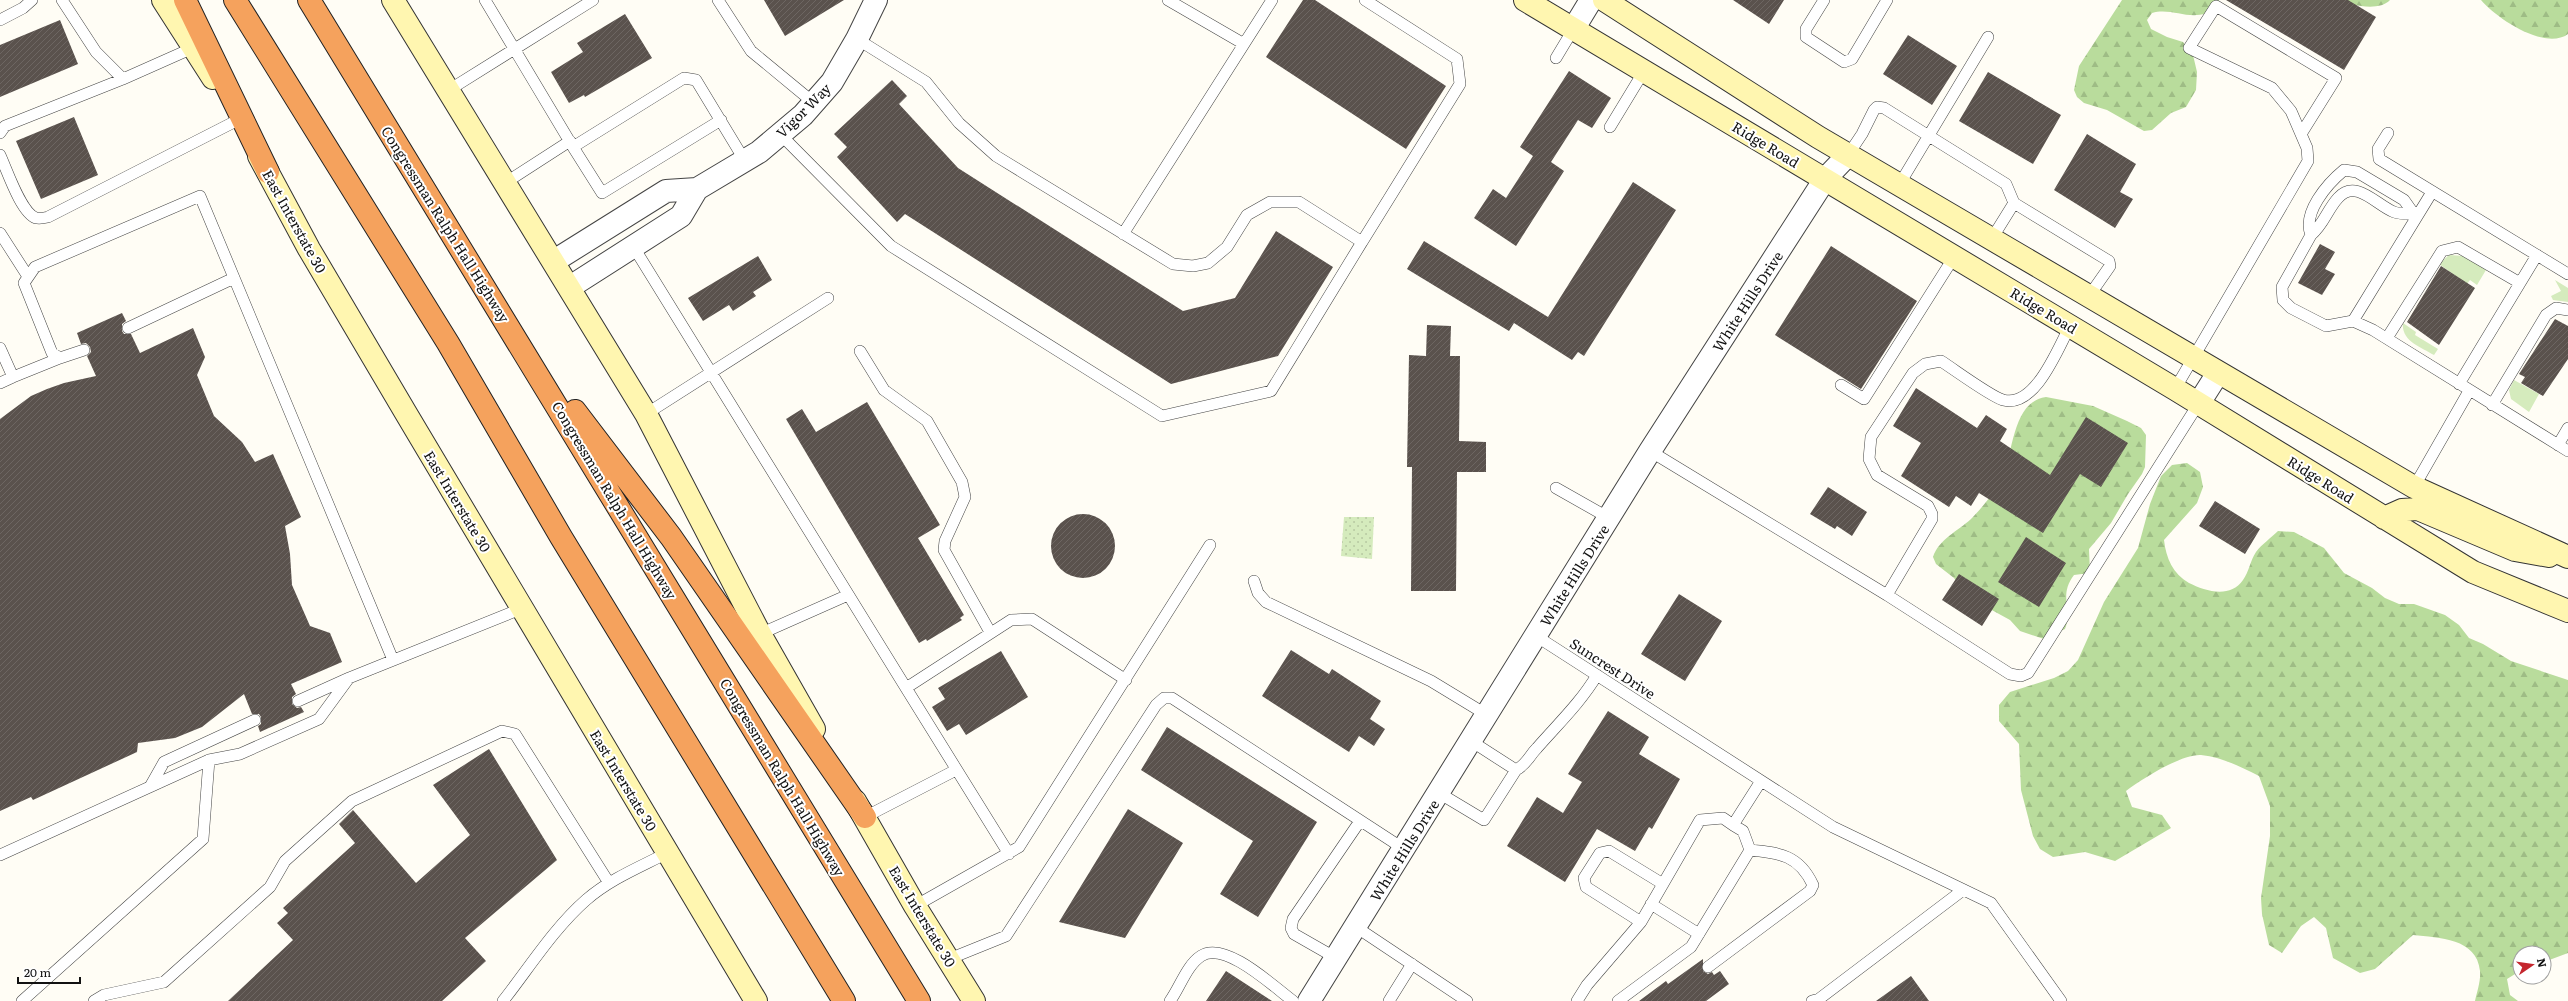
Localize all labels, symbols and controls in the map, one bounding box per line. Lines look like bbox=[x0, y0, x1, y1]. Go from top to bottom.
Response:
street label: Vigor Way bbox=[771, 78, 835, 142]
street label: Ridge Road bbox=[1729, 116, 1804, 172]
street label: Congressman Ralph Hall Highway bbox=[377, 122, 515, 327]
street label: East Interstate 30 bbox=[258, 166, 332, 276]
street label: White Hills Drive bbox=[1707, 247, 1787, 355]
street label: Ridge Road bbox=[2007, 282, 2082, 338]
street label: Congressman Ralph Hall Highway bbox=[548, 397, 683, 604]
street label: East Interstate 30 bbox=[420, 447, 496, 555]
street label: Ridge Road bbox=[2284, 451, 2358, 508]
street label: White Hills Drive bbox=[1535, 520, 1613, 630]
street label: Suncrest Drive bbox=[1566, 633, 1660, 703]
street label: Congressman Ralph Hall Highway bbox=[716, 674, 851, 881]
street label: East Interstate 30 bbox=[586, 726, 662, 834]
street label: White Hills Drive bbox=[1365, 795, 1443, 905]
street label: East Interstate 30 bbox=[885, 862, 961, 970]
north arrow bbox=[2512, 945, 2552, 985]
text: N bbox=[2534, 956, 2552, 969]
scale bar bbox=[18, 959, 80, 985]
text: 20 m bbox=[24, 963, 51, 981]

